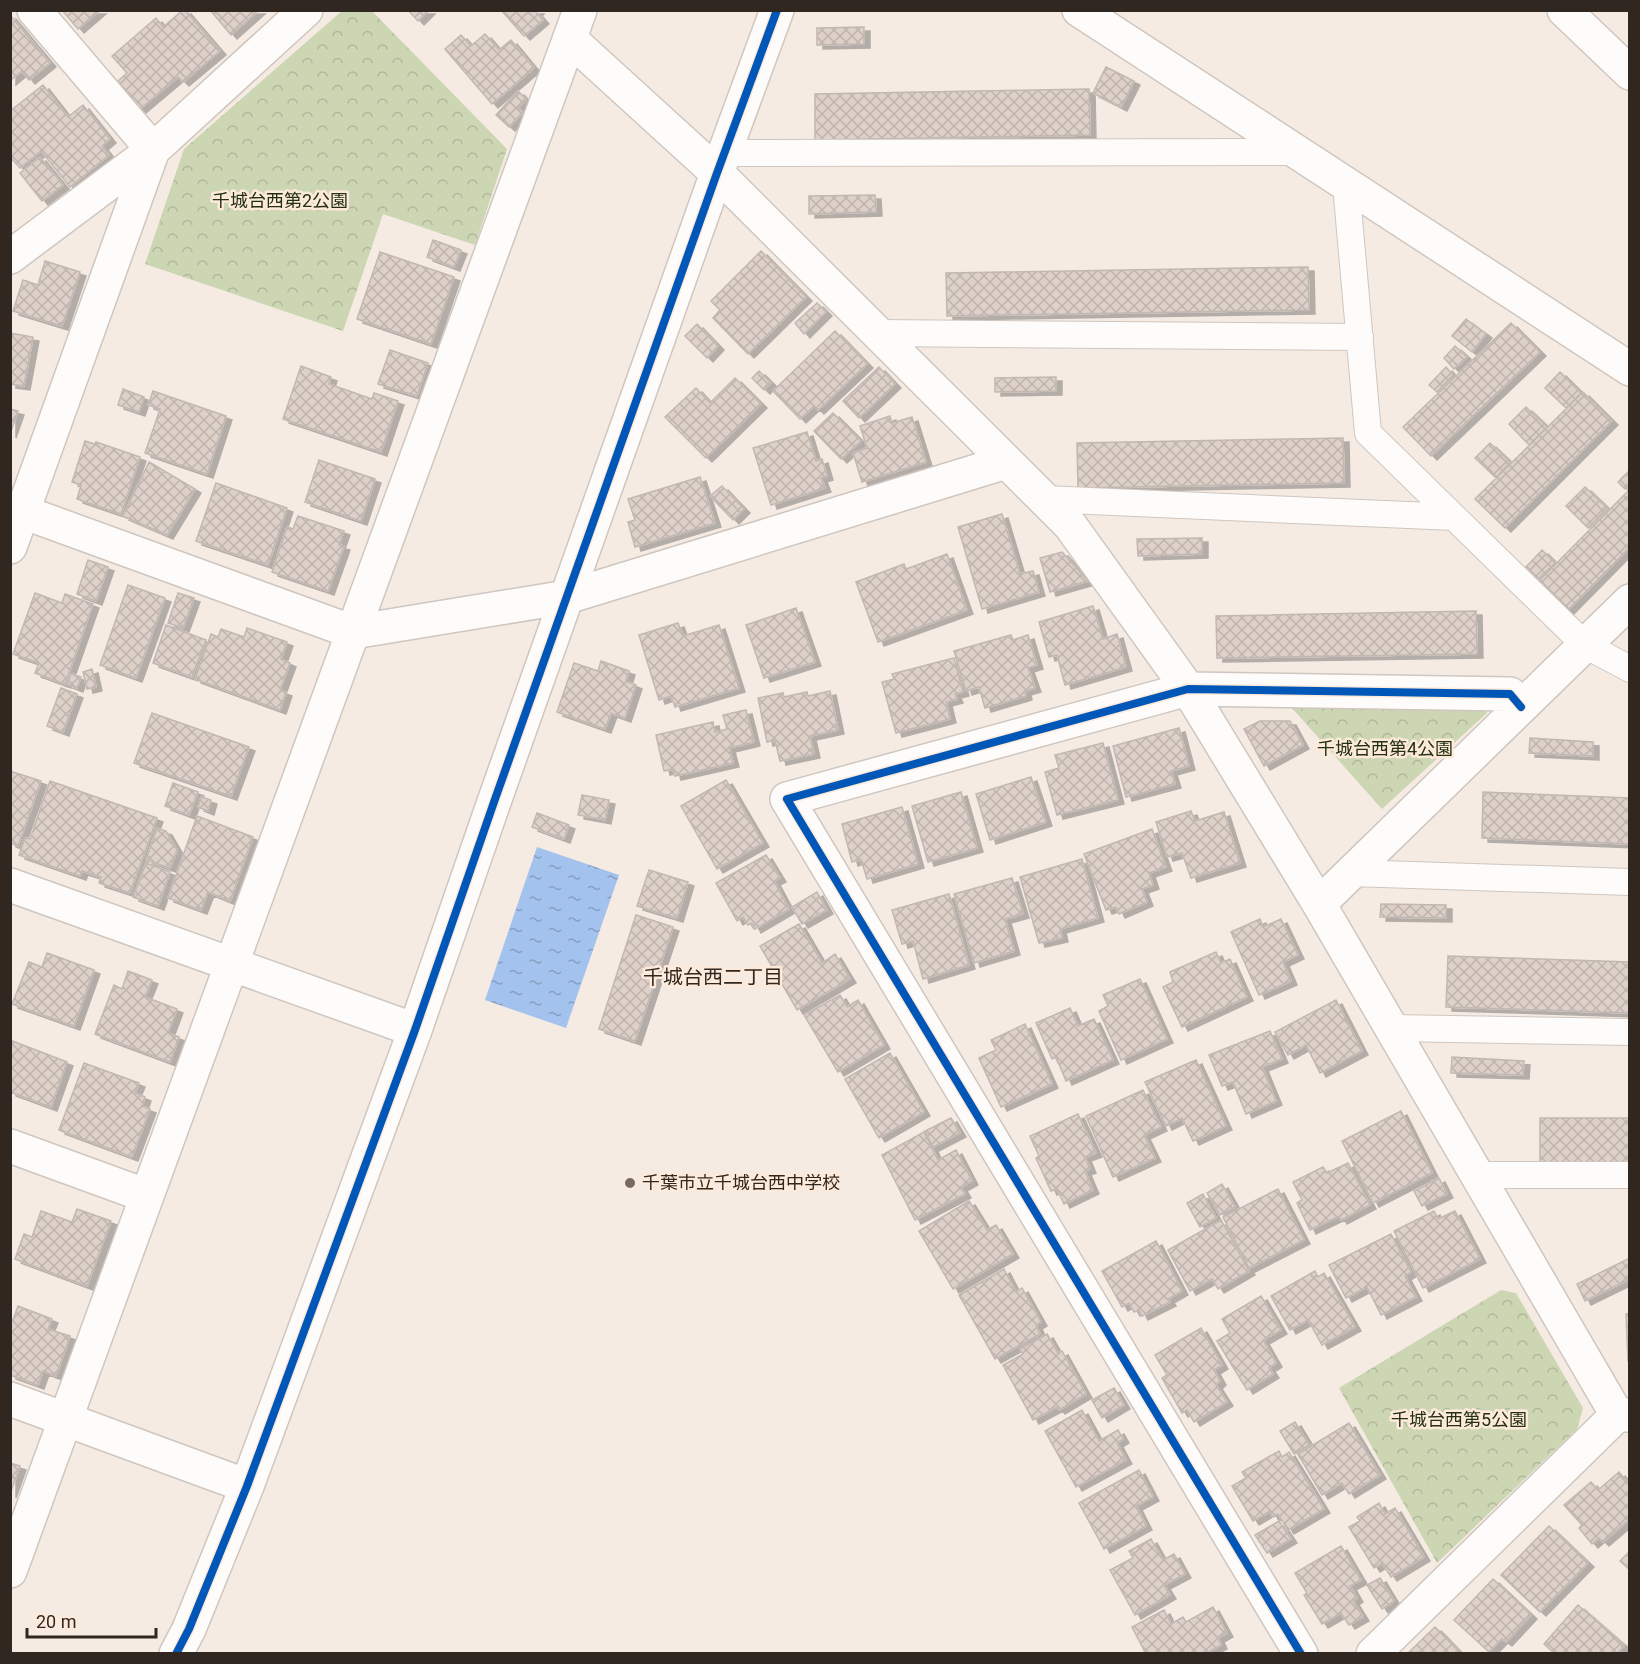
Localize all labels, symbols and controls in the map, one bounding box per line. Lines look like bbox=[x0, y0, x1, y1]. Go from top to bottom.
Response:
park label: 千城台西第2公園 bbox=[212, 190, 348, 211]
park label: 千城台西第4公園 bbox=[1317, 738, 1453, 759]
district label: 千城台西二丁目 bbox=[643, 965, 783, 989]
place label: 千葉市立千城台西中学校 bbox=[642, 1172, 840, 1193]
marker: 千葉市立千城台西中学校 bbox=[623, 1176, 637, 1190]
park label: 千城台西第5公園 bbox=[1391, 1409, 1527, 1430]
scale bar bbox=[27, 1601, 156, 1639]
text: 20 m bbox=[36, 1611, 76, 1632]

